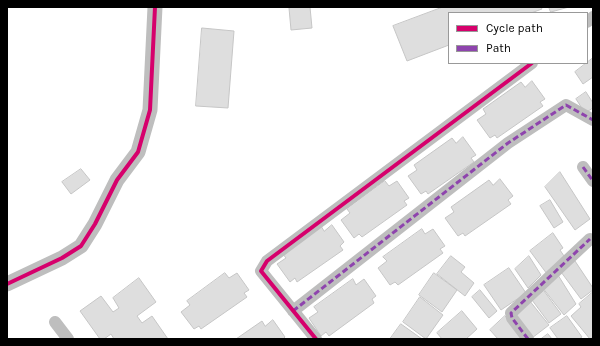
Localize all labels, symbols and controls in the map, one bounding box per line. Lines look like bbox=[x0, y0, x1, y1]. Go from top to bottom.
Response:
legend bbox=[448, 12, 588, 64]
text: Cycle path bbox=[486, 21, 543, 35]
text: Path bbox=[486, 41, 511, 55]

